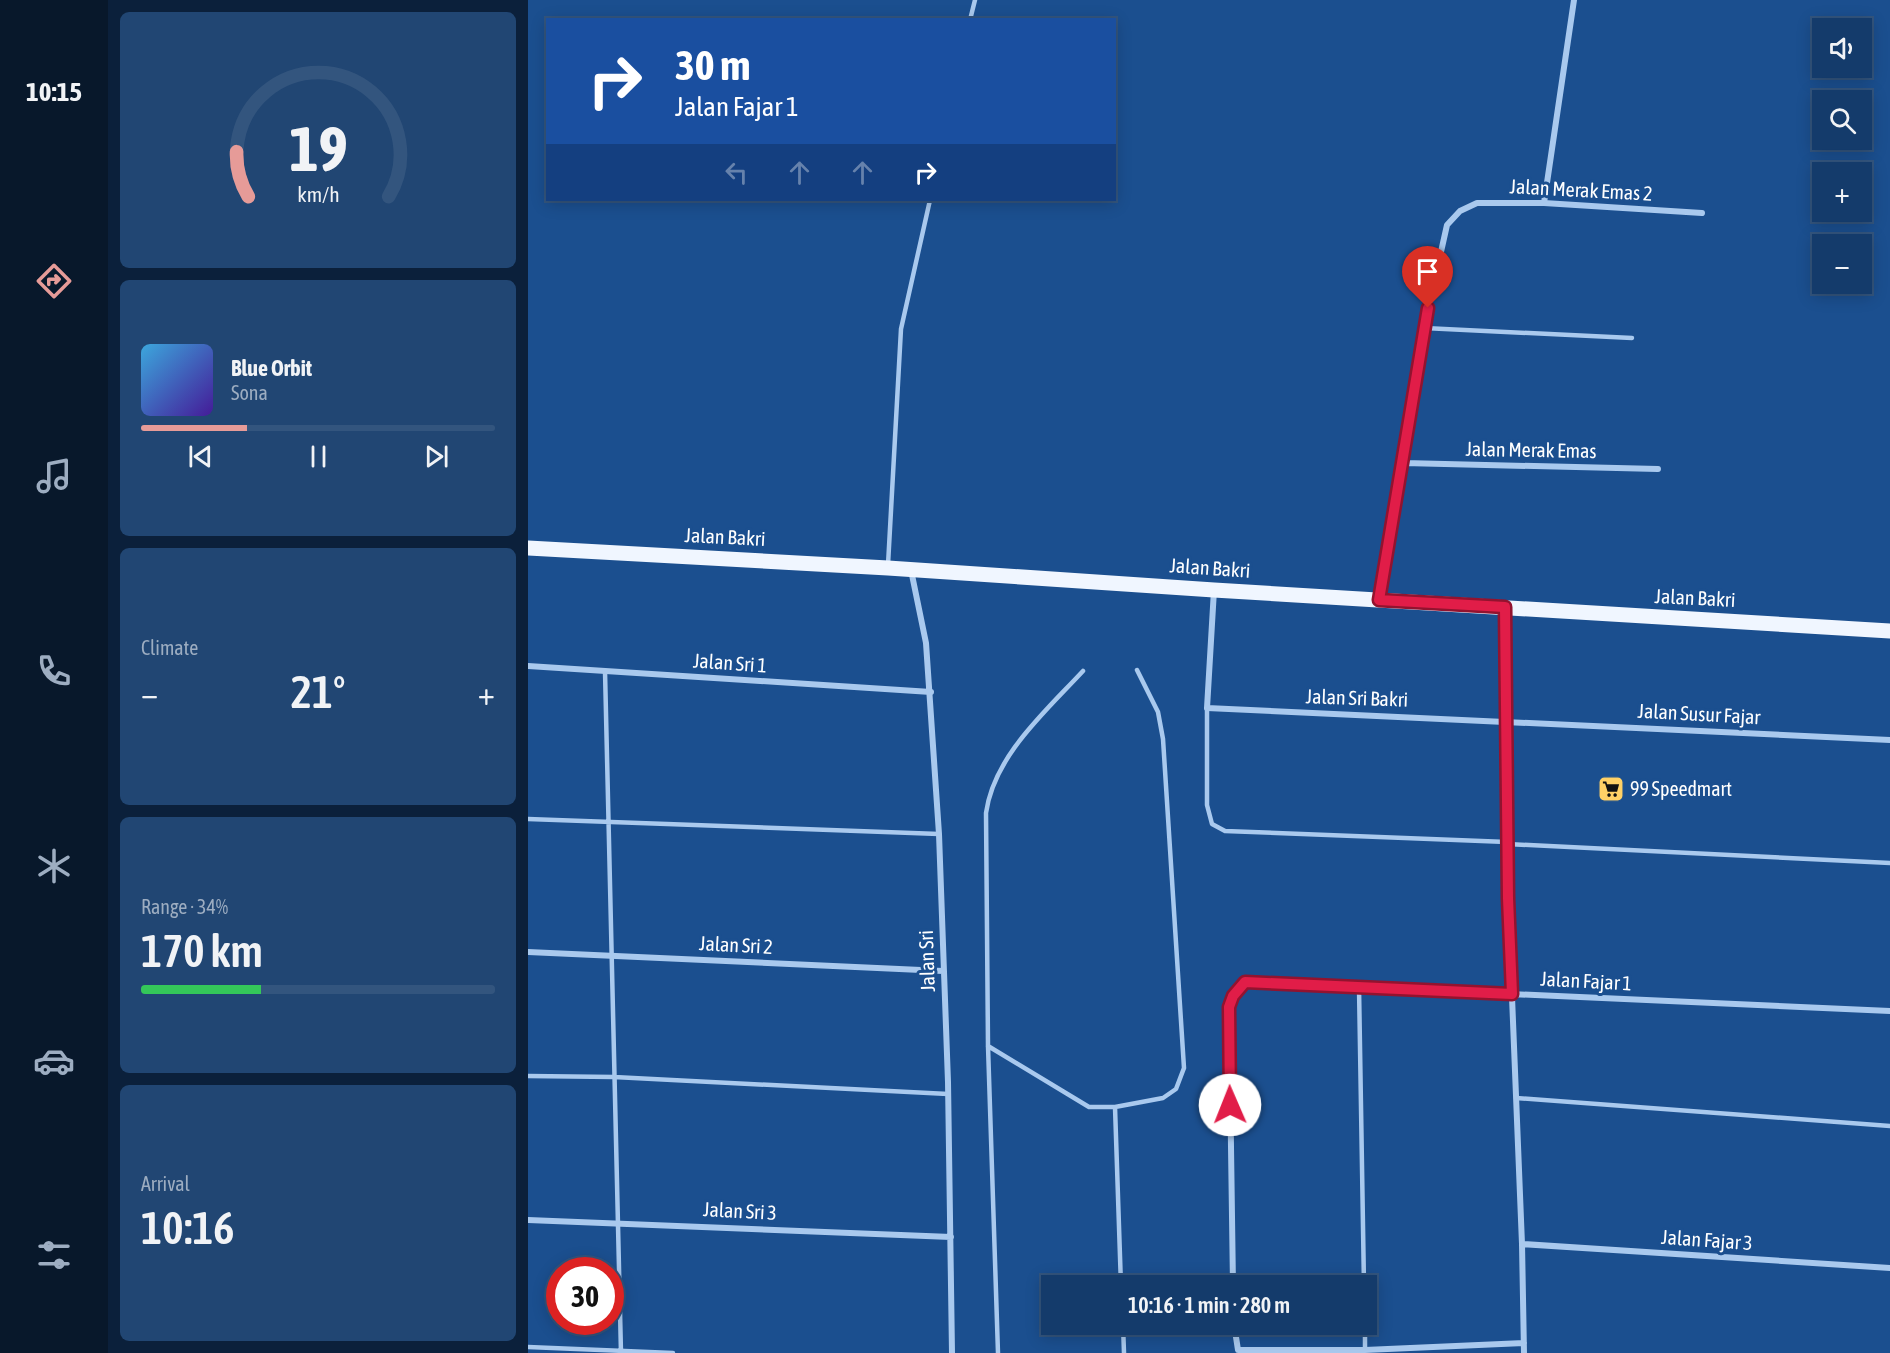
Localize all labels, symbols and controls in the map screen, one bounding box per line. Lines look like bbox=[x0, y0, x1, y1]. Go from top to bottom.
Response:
map controls bbox=[1812, 18, 1872, 294]
button: sound bbox=[1812, 18, 1872, 78]
text: 30 m bbox=[675, 41, 750, 89]
icon: right bbox=[576, 42, 654, 120]
text: 10:15 bbox=[26, 76, 82, 107]
button: search bbox=[1812, 90, 1872, 150]
text: Jalan Fajar 1 bbox=[675, 91, 799, 122]
text: 19 bbox=[289, 113, 347, 184]
icon: left bbox=[720, 156, 753, 189]
icon: ahead bbox=[783, 156, 816, 189]
icon: ahead bbox=[846, 156, 879, 189]
icon: right bbox=[909, 156, 942, 189]
button: + bbox=[1812, 162, 1872, 222]
street label: Jalan Merak Emas 2 bbox=[1509, 174, 1653, 205]
text: km/h bbox=[297, 182, 339, 207]
button: − bbox=[1812, 234, 1872, 294]
pin bbox=[1402, 246, 1453, 308]
icon: arrive bbox=[1411, 255, 1444, 288]
icon: directions bbox=[33, 260, 75, 302]
text: Blue Orbit bbox=[231, 355, 312, 381]
text: Sona bbox=[231, 381, 268, 404]
street label: Jalan Merak Emas bbox=[1465, 437, 1597, 462]
icon: previous bbox=[184, 440, 217, 473]
icon: pause bbox=[302, 440, 335, 473]
icon: next bbox=[420, 440, 453, 473]
icon: music bbox=[33, 455, 75, 497]
street label: Jalan Bakri bbox=[684, 523, 766, 550]
street label: Jalan Bakri bbox=[1169, 553, 1251, 582]
street label: Jalan Bakri bbox=[1654, 584, 1736, 611]
text: Climate bbox=[141, 636, 198, 659]
street label: Jalan Sri 1 bbox=[692, 648, 768, 677]
icon: phone bbox=[33, 650, 75, 692]
text: 21° bbox=[291, 666, 345, 718]
text: − bbox=[141, 674, 158, 712]
text: + bbox=[478, 674, 495, 712]
street label: Jalan Sri Bakri bbox=[1305, 684, 1409, 711]
street label: Jalan Susur Fajar bbox=[1637, 699, 1762, 728]
supermarket icon: 99 Speedmart bbox=[1596, 774, 1626, 804]
place label: 99 Speedmart bbox=[1630, 777, 1732, 800]
icon: climate bbox=[33, 845, 75, 887]
text: Range · 34% bbox=[141, 895, 228, 918]
text: 170 km bbox=[141, 925, 263, 977]
street label: Jalan Sri bbox=[914, 930, 939, 992]
street label: Jalan Sri 2 bbox=[699, 931, 773, 958]
street label: Jalan Fajar 1 bbox=[1540, 967, 1632, 994]
icon: car bbox=[33, 1040, 75, 1082]
position arrow bbox=[1198, 1073, 1262, 1137]
text: Arrival bbox=[141, 1172, 190, 1195]
street label: Jalan Sri 3 bbox=[703, 1197, 777, 1224]
text: 10:16 bbox=[141, 1202, 235, 1254]
street label: Jalan Fajar 3 bbox=[1661, 1225, 1754, 1254]
icon: filters bbox=[33, 1234, 75, 1276]
speed limit sign: 30 bbox=[546, 1257, 624, 1335]
text: 10:16 · 1 min · 280 m bbox=[1128, 1292, 1290, 1318]

